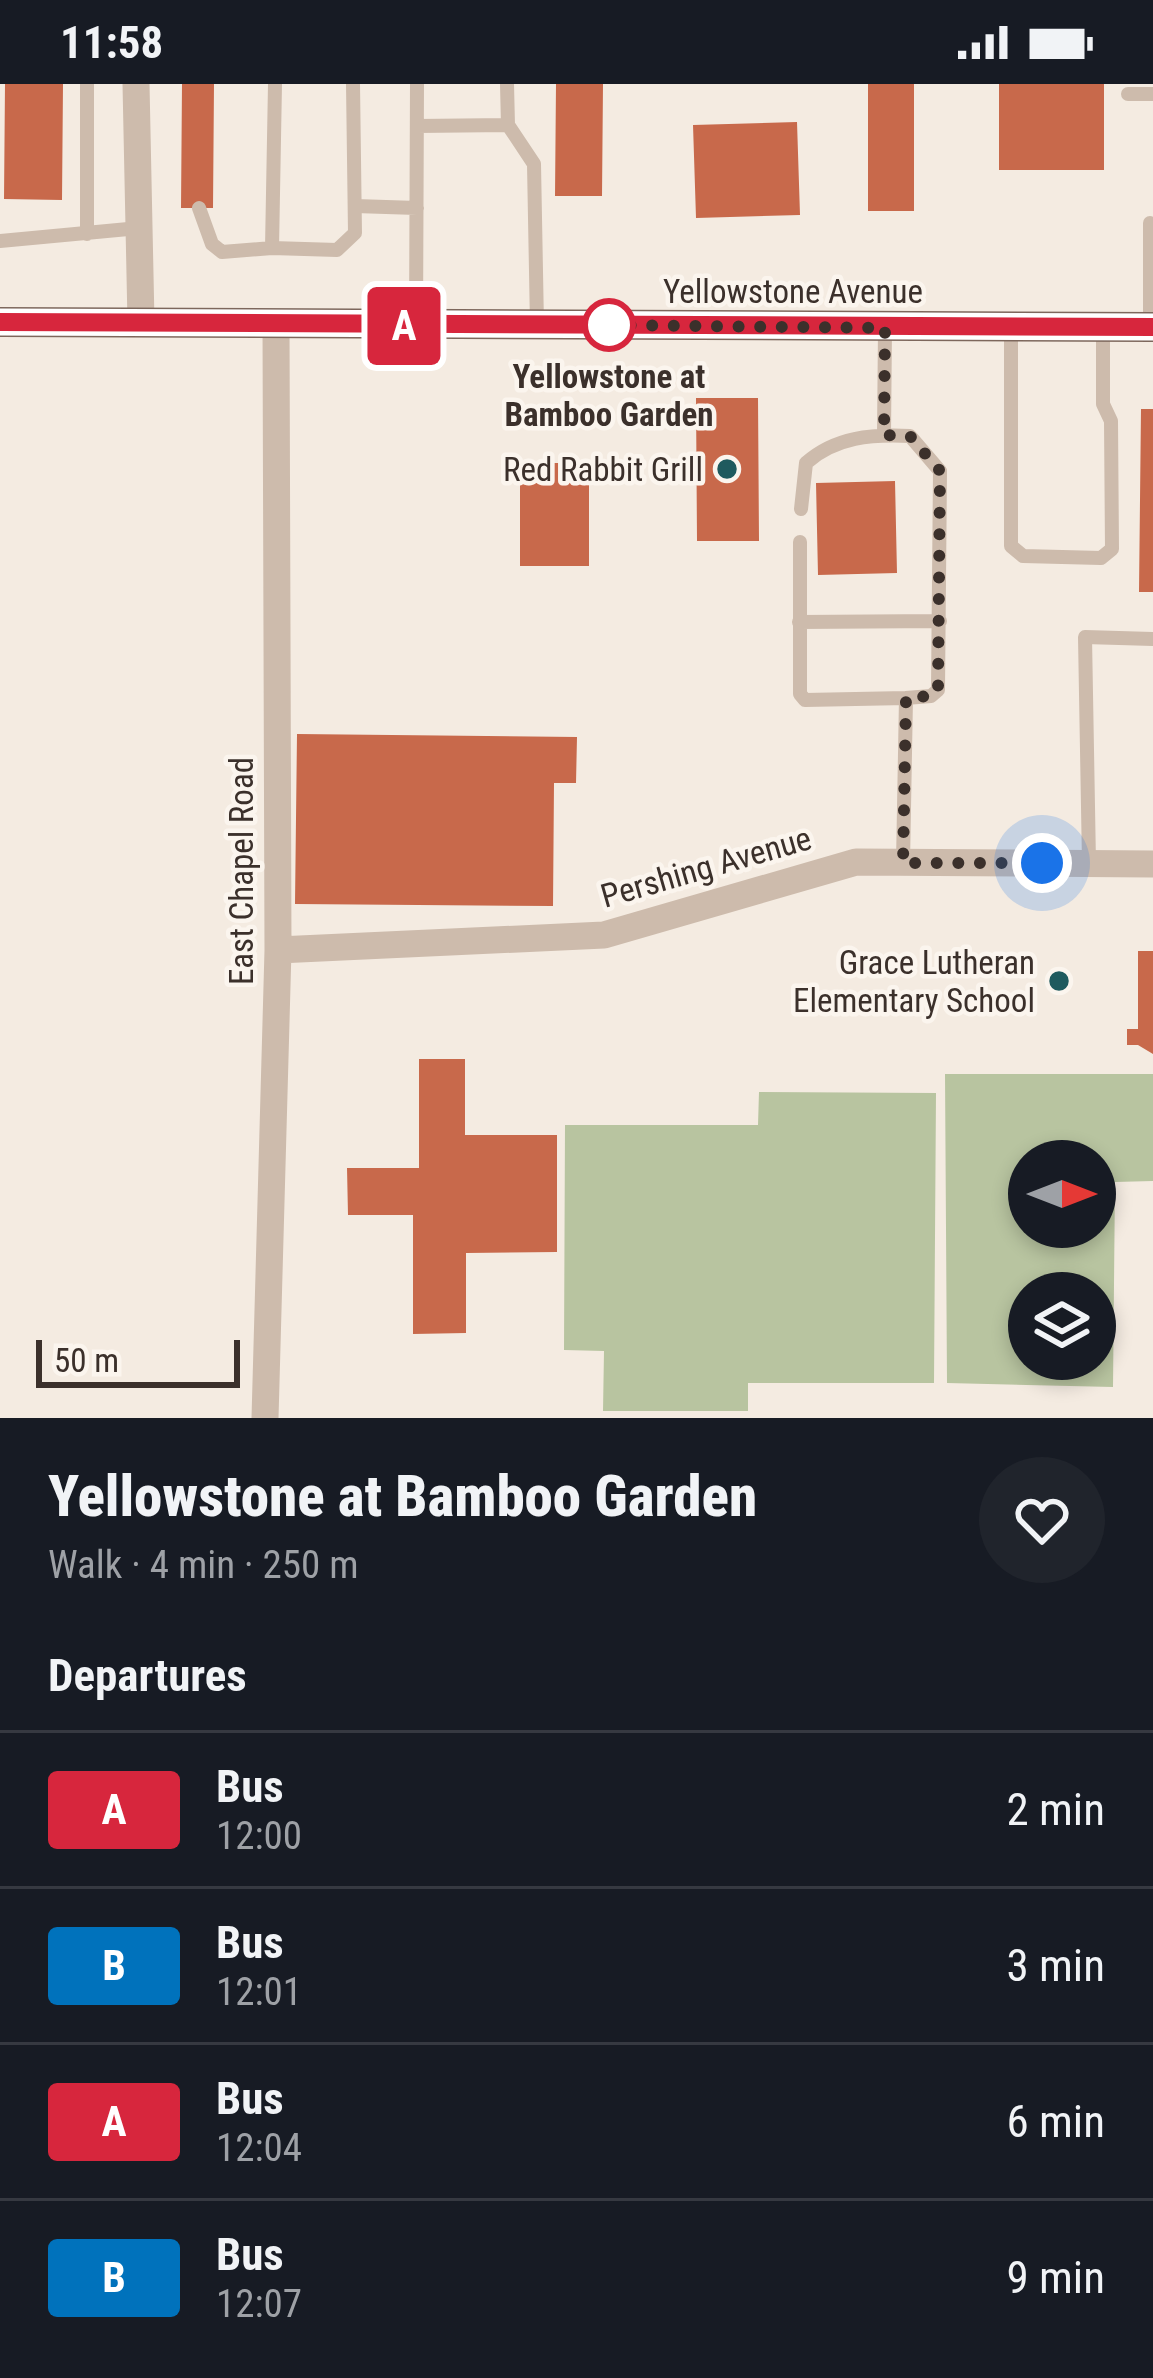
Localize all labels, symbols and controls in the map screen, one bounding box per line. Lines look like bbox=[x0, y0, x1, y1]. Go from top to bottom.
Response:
text: 11:58 bbox=[60, 16, 163, 69]
street label: Yellowstone Avenue bbox=[663, 272, 923, 311]
line badge: A bbox=[365, 287, 443, 365]
marker: Yellowstone at Bamboo Garden bbox=[584, 300, 634, 350]
text: A bbox=[391, 301, 417, 350]
place label: Yellowstone at Bamboo Garden bbox=[504, 357, 714, 434]
place label: Red Rabbit Grill bbox=[503, 450, 703, 489]
marker: Red Rabbit Grill bbox=[714, 456, 740, 482]
street label: East Chapel Road bbox=[222, 757, 261, 985]
street label: Pershing Avenue bbox=[596, 818, 816, 916]
your location bbox=[1012, 833, 1072, 893]
place label: Grace Lutheran Elementary School bbox=[793, 943, 1035, 1020]
marker: Grace Lutheran Elementary School bbox=[1046, 968, 1072, 994]
north arrow bbox=[1008, 1140, 1116, 1248]
map controls bbox=[1008, 1140, 1116, 1380]
button: layers bbox=[1008, 1272, 1116, 1380]
scale bar bbox=[36, 1334, 240, 1387]
text: 50 m bbox=[54, 1341, 119, 1380]
button: heart bbox=[979, 1457, 1105, 1583]
text: Yellowstone at Bamboo Garden bbox=[48, 1463, 757, 1530]
text: Walk · 4 min · 250 m bbox=[48, 1542, 359, 1588]
text: Departures bbox=[48, 1649, 247, 1702]
text: Bus bbox=[216, 1760, 284, 1813]
text: 2 min bbox=[1006, 1783, 1105, 1836]
text: A bbox=[101, 1785, 127, 1834]
text: 12:00 bbox=[216, 1813, 302, 1859]
text: Bus bbox=[216, 1916, 284, 1969]
text: 3 min bbox=[1006, 1939, 1105, 1992]
text: B bbox=[102, 1941, 126, 1990]
text: 12:01 bbox=[216, 1969, 302, 2015]
text: Bus bbox=[216, 2072, 284, 2125]
text: 6 min bbox=[1006, 2095, 1105, 2148]
text: A bbox=[101, 2097, 127, 2146]
text: 12:04 bbox=[216, 2125, 302, 2171]
text: Bus bbox=[216, 2228, 284, 2281]
text: 9 min bbox=[1006, 2251, 1105, 2304]
text: B bbox=[102, 2253, 126, 2302]
text: 12:07 bbox=[216, 2281, 302, 2327]

